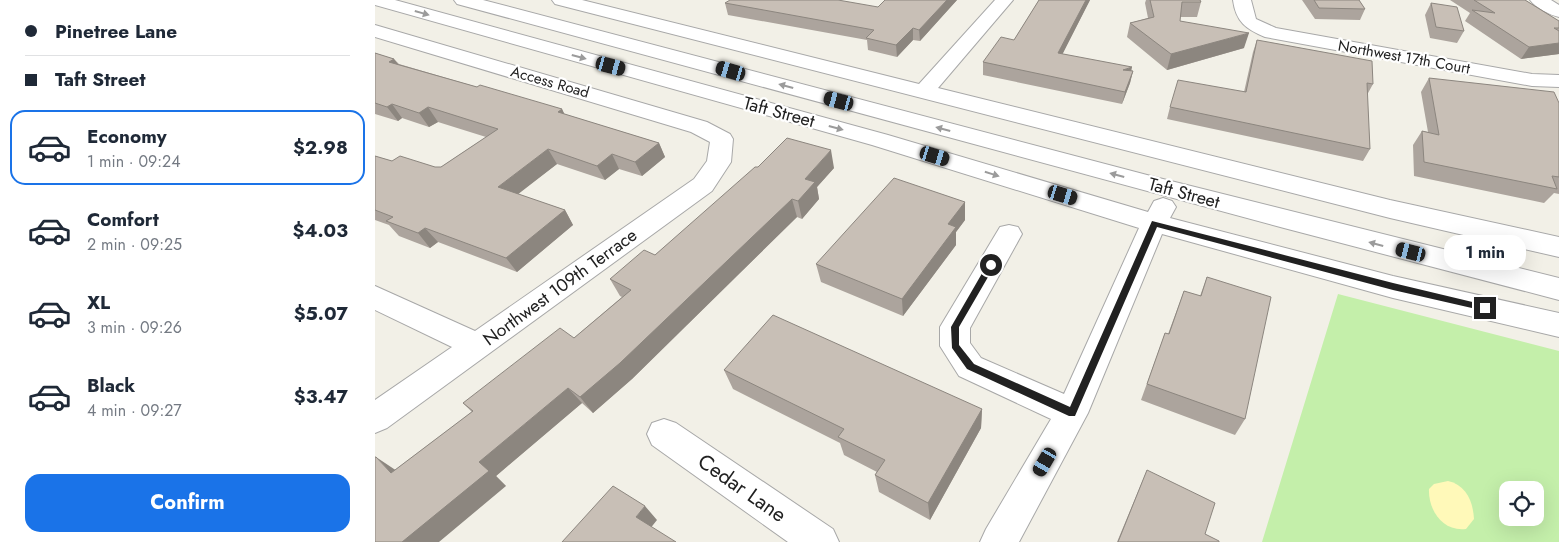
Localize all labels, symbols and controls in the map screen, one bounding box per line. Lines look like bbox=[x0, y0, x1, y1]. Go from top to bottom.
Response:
one-way arrow bbox=[415, 10, 430, 18]
text: Pinetree Lane bbox=[55, 18, 177, 45]
street label: Northwest 17th Court bbox=[1336, 35, 1472, 80]
one-way arrow bbox=[571, 53, 586, 61]
car bbox=[594, 55, 627, 77]
street label: Access Road bbox=[508, 60, 592, 104]
car bbox=[714, 60, 747, 82]
text: Taft Street bbox=[55, 66, 146, 93]
one-way arrow bbox=[779, 82, 794, 90]
street label: Taft Street bbox=[740, 90, 818, 134]
car bbox=[822, 90, 855, 112]
text: Economy bbox=[87, 123, 167, 150]
one-way arrow bbox=[829, 124, 844, 132]
icon: car bbox=[27, 125, 72, 170]
one-way arrow bbox=[936, 125, 951, 133]
text: $2.98 bbox=[293, 134, 348, 161]
car bbox=[918, 144, 951, 168]
text: 1 min · 09:24 bbox=[87, 150, 181, 173]
one-way arrow bbox=[985, 170, 1000, 178]
one-way arrow bbox=[1110, 171, 1125, 179]
street label: Taft Street bbox=[1145, 171, 1223, 215]
car bbox=[1046, 183, 1079, 207]
text: Comfort bbox=[87, 206, 159, 233]
icon: car bbox=[27, 208, 72, 253]
text: $4.03 bbox=[292, 217, 348, 244]
street label: Northwest 109th Terrace bbox=[478, 222, 642, 352]
text: 2 min · 09:25 bbox=[87, 233, 182, 256]
callout: 1 min bbox=[1444, 236, 1526, 270]
one-way arrow bbox=[1368, 239, 1383, 247]
car bbox=[1394, 241, 1427, 263]
text: 1 min bbox=[1465, 241, 1505, 264]
route start bbox=[980, 254, 1002, 276]
text: XL bbox=[87, 289, 110, 316]
icon: car bbox=[27, 291, 72, 336]
route end bbox=[1474, 297, 1496, 319]
text: $5.07 bbox=[294, 300, 348, 327]
text: 3 min · 09:26 bbox=[87, 316, 182, 339]
text: Black bbox=[87, 372, 135, 399]
icon: car bbox=[27, 374, 72, 419]
text: $3.47 bbox=[294, 383, 348, 410]
text: 4 min · 09:27 bbox=[87, 399, 182, 422]
car bbox=[1031, 445, 1058, 479]
street label: Cedar Lane bbox=[692, 446, 793, 530]
button: Confirm bbox=[25, 474, 350, 532]
map controls bbox=[1499, 481, 1544, 526]
button: locate bbox=[1499, 481, 1544, 526]

